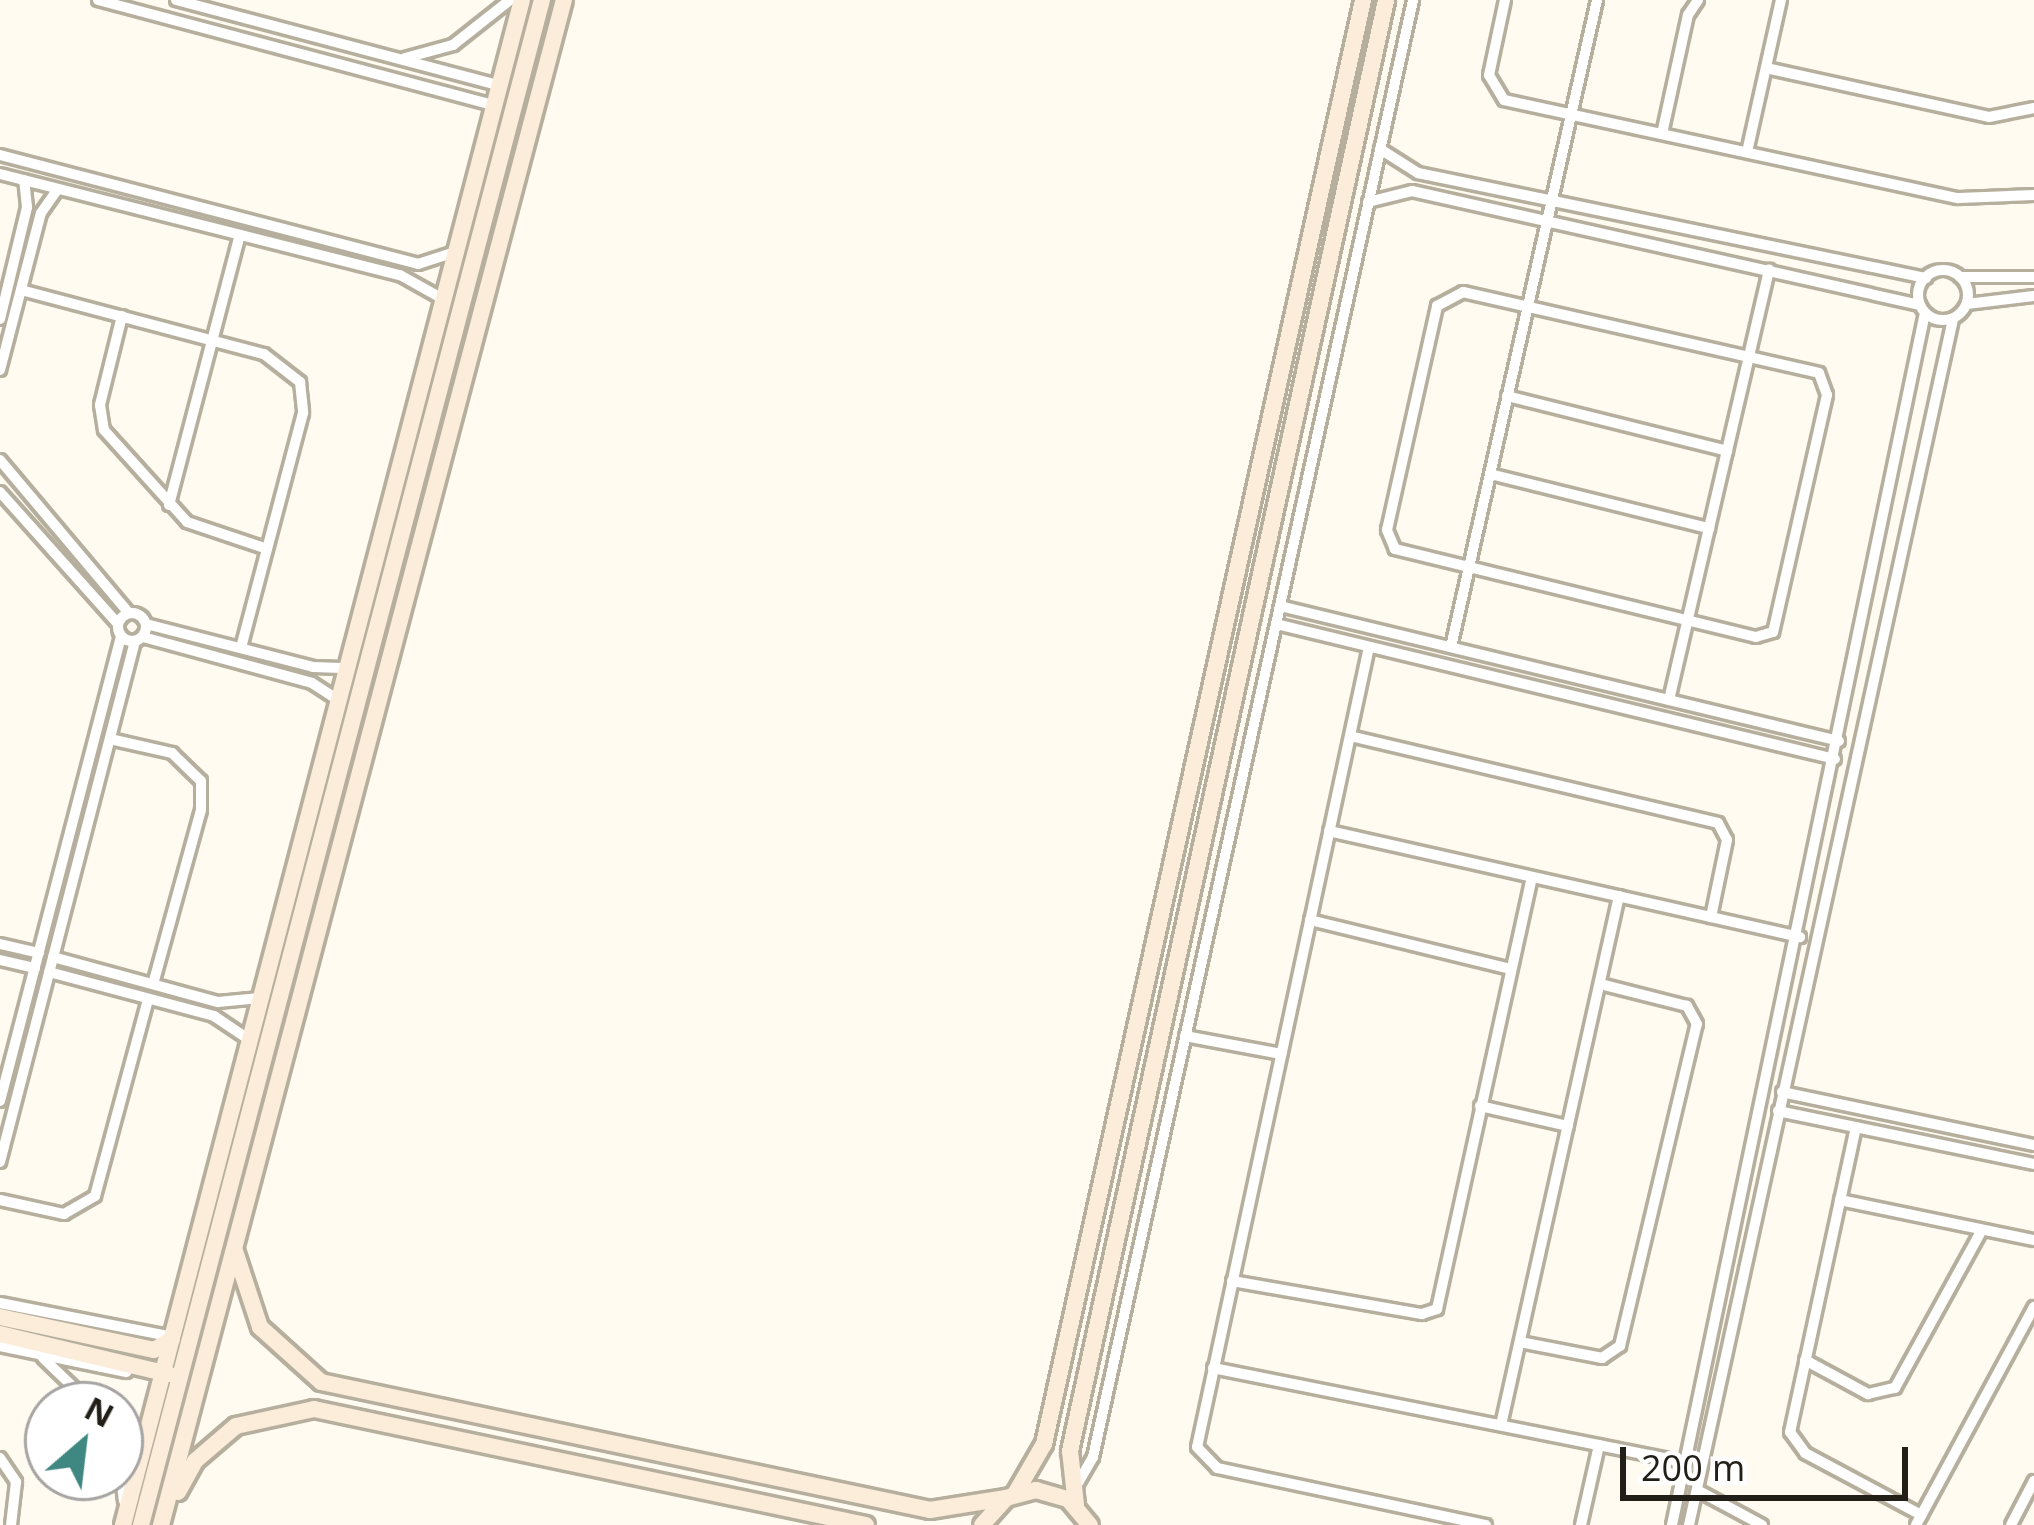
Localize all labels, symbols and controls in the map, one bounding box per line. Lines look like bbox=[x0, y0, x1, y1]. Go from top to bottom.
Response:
north arrow bbox=[24, 1381, 144, 1501]
text: N bbox=[77, 1385, 122, 1438]
scale bar bbox=[1626, 1423, 1914, 1497]
text: 200 m bbox=[1641, 1443, 1745, 1492]

